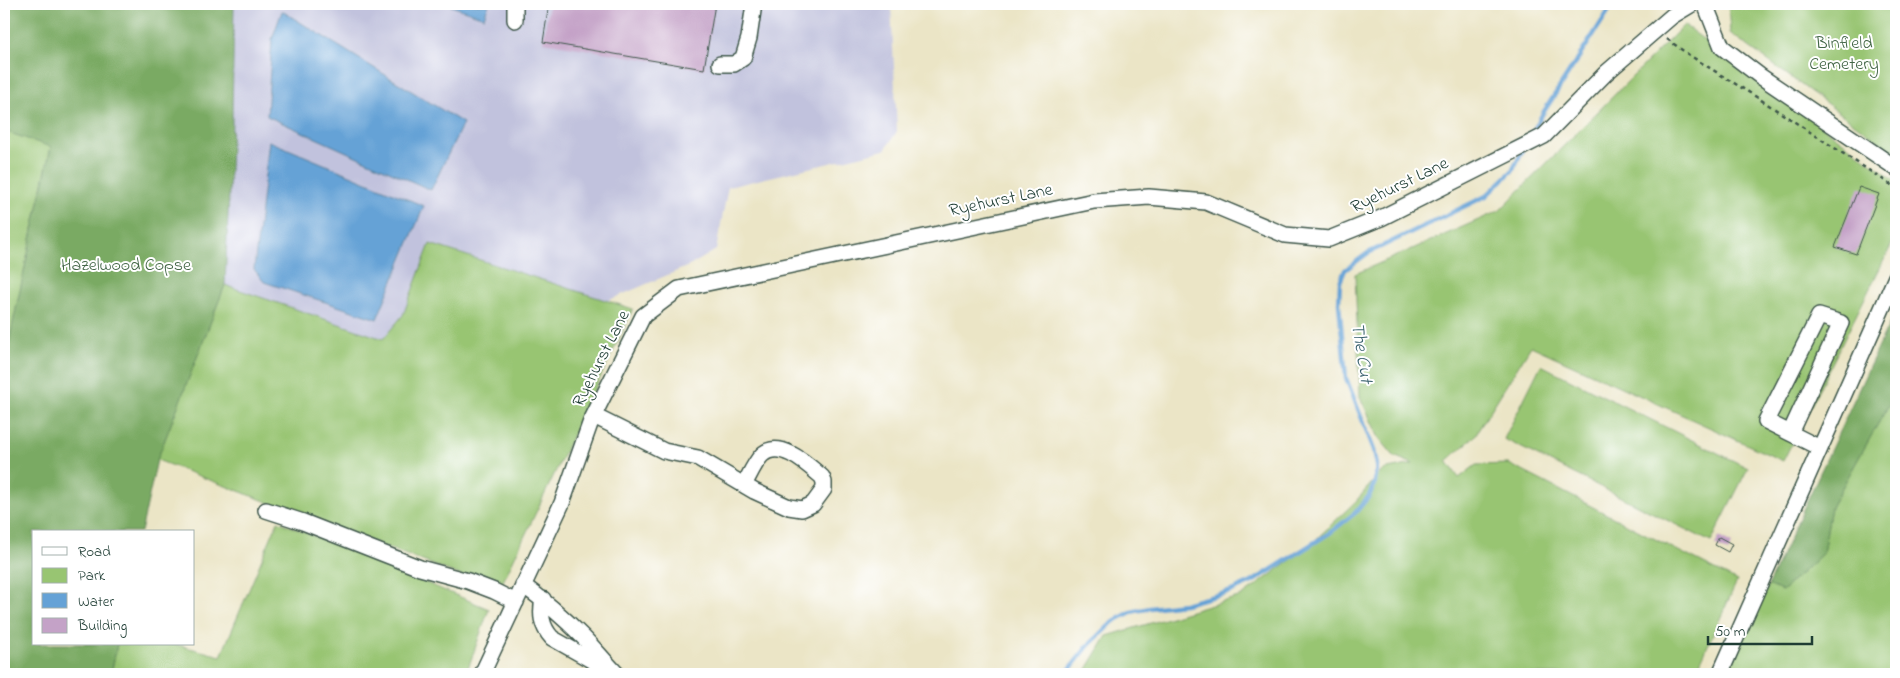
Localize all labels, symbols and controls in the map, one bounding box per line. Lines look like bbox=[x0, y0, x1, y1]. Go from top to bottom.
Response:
park label: Binfield Cemetery bbox=[1809, 31, 1879, 78]
street label: Ryehurst Lane bbox=[1347, 151, 1454, 221]
street label: Ryehurst Lane bbox=[947, 177, 1056, 225]
park label: Hazelwood Copse bbox=[61, 253, 192, 279]
street label: Ryehurst Lane bbox=[566, 305, 638, 412]
water label: The Cut bbox=[1343, 321, 1379, 387]
legend bbox=[32, 530, 195, 646]
text: Road bbox=[78, 541, 111, 563]
text: Park bbox=[78, 565, 106, 587]
text: Water bbox=[78, 591, 114, 613]
scale bar bbox=[1708, 613, 1811, 645]
text: Building bbox=[77, 615, 127, 638]
text: 50 m bbox=[1715, 621, 1746, 643]

